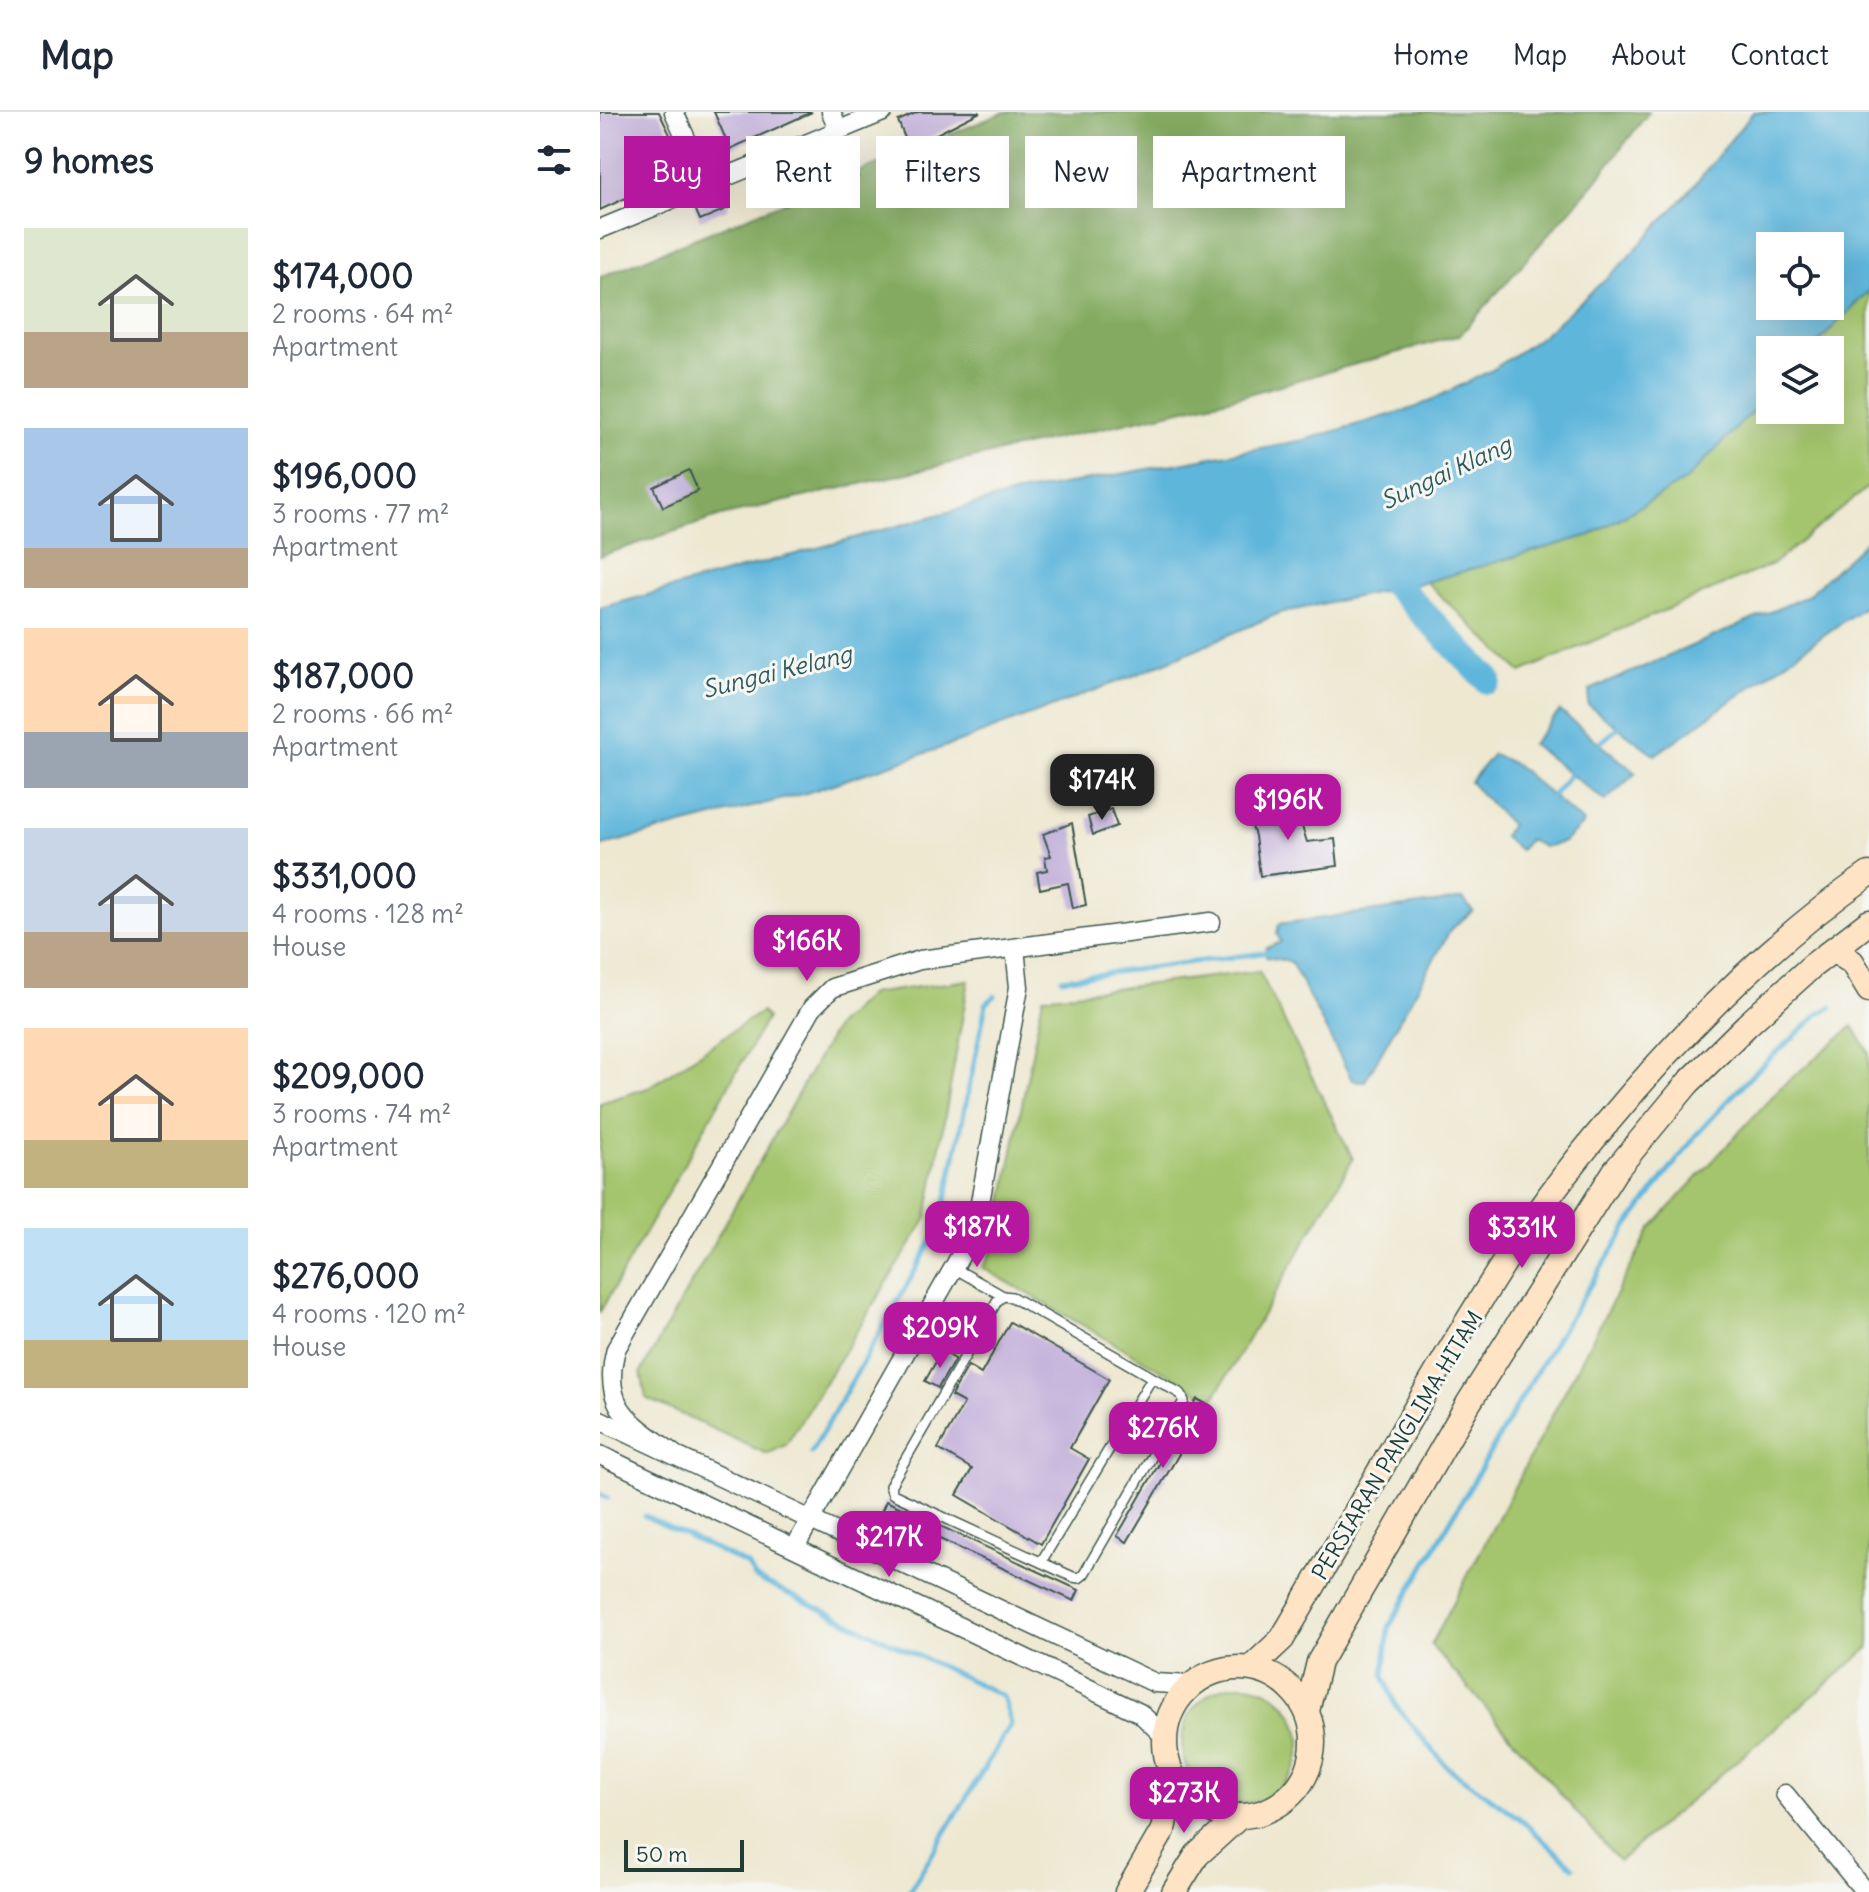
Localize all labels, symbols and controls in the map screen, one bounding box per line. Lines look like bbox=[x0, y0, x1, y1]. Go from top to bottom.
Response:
text: Map bbox=[40, 32, 114, 79]
text: Home bbox=[1393, 37, 1469, 73]
text: Map bbox=[1513, 37, 1567, 73]
text: About bbox=[1611, 37, 1686, 73]
text: Contact bbox=[1730, 37, 1829, 73]
chip: Buy bbox=[624, 136, 730, 208]
chip: Rent bbox=[746, 136, 860, 208]
chip: Filters bbox=[876, 136, 1009, 208]
chip: New bbox=[1025, 136, 1137, 208]
chip: Apartment bbox=[1153, 136, 1345, 208]
icon: filters bbox=[532, 138, 576, 182]
text: 9 homes bbox=[24, 139, 154, 182]
map controls bbox=[1756, 232, 1844, 424]
button: locate bbox=[1756, 232, 1844, 320]
text: $174,000 bbox=[272, 254, 414, 297]
icon: home bbox=[88, 260, 184, 356]
text: 2 rooms · 64 m² bbox=[272, 297, 454, 330]
text: Apartment bbox=[272, 330, 398, 363]
button: layers bbox=[1756, 336, 1844, 424]
water label: Sungai Klang bbox=[1376, 428, 1517, 515]
text: $196,000 bbox=[272, 454, 417, 497]
icon: home bbox=[88, 460, 184, 556]
text: 3 rooms · 77 m² bbox=[272, 497, 450, 530]
text: Apartment bbox=[272, 530, 398, 563]
water label: Sungai Kelang bbox=[699, 638, 856, 704]
text: $187,000 bbox=[272, 654, 414, 697]
icon: home bbox=[88, 660, 184, 756]
text: 2 rooms · 66 m² bbox=[272, 697, 454, 730]
text: Apartment bbox=[272, 730, 398, 763]
pin: $174K bbox=[1046, 754, 1158, 822]
text: $174K bbox=[1068, 763, 1136, 796]
pin: $196K bbox=[1232, 774, 1344, 842]
text: $196K bbox=[1253, 783, 1323, 816]
text: $331,000 bbox=[272, 854, 417, 897]
icon: home bbox=[88, 860, 184, 956]
text: 4 rooms · 128 m² bbox=[272, 897, 464, 930]
pin: $166K bbox=[751, 915, 863, 983]
text: $166K bbox=[772, 924, 842, 957]
text: House bbox=[272, 930, 346, 963]
text: $209,000 bbox=[272, 1054, 425, 1097]
icon: home bbox=[88, 1060, 184, 1156]
text: 3 rooms · 74 m² bbox=[272, 1097, 451, 1130]
text: Apartment bbox=[272, 1130, 398, 1163]
pin: $187K bbox=[921, 1201, 1033, 1269]
pin: $331K bbox=[1466, 1202, 1578, 1270]
text: $187K bbox=[943, 1210, 1011, 1243]
text: $331K bbox=[1487, 1211, 1557, 1244]
text: $276,000 bbox=[272, 1254, 420, 1297]
icon: home bbox=[88, 1260, 184, 1356]
text: 4 rooms · 120 m² bbox=[272, 1297, 466, 1330]
pin: $209K bbox=[884, 1302, 996, 1370]
street label: PERSIARAN PANGLIMA HITAM bbox=[1305, 1305, 1489, 1585]
text: $209K bbox=[902, 1311, 978, 1344]
text: House bbox=[272, 1330, 346, 1363]
pin: $276K bbox=[1107, 1402, 1219, 1470]
text: $276K bbox=[1127, 1411, 1199, 1444]
pin: $217K bbox=[833, 1511, 945, 1579]
text: $217K bbox=[855, 1520, 923, 1553]
pin: $273K bbox=[1128, 1767, 1240, 1835]
text: $273K bbox=[1148, 1776, 1220, 1809]
scale bar bbox=[624, 1836, 744, 1872]
text: 50 m bbox=[636, 1840, 688, 1868]

